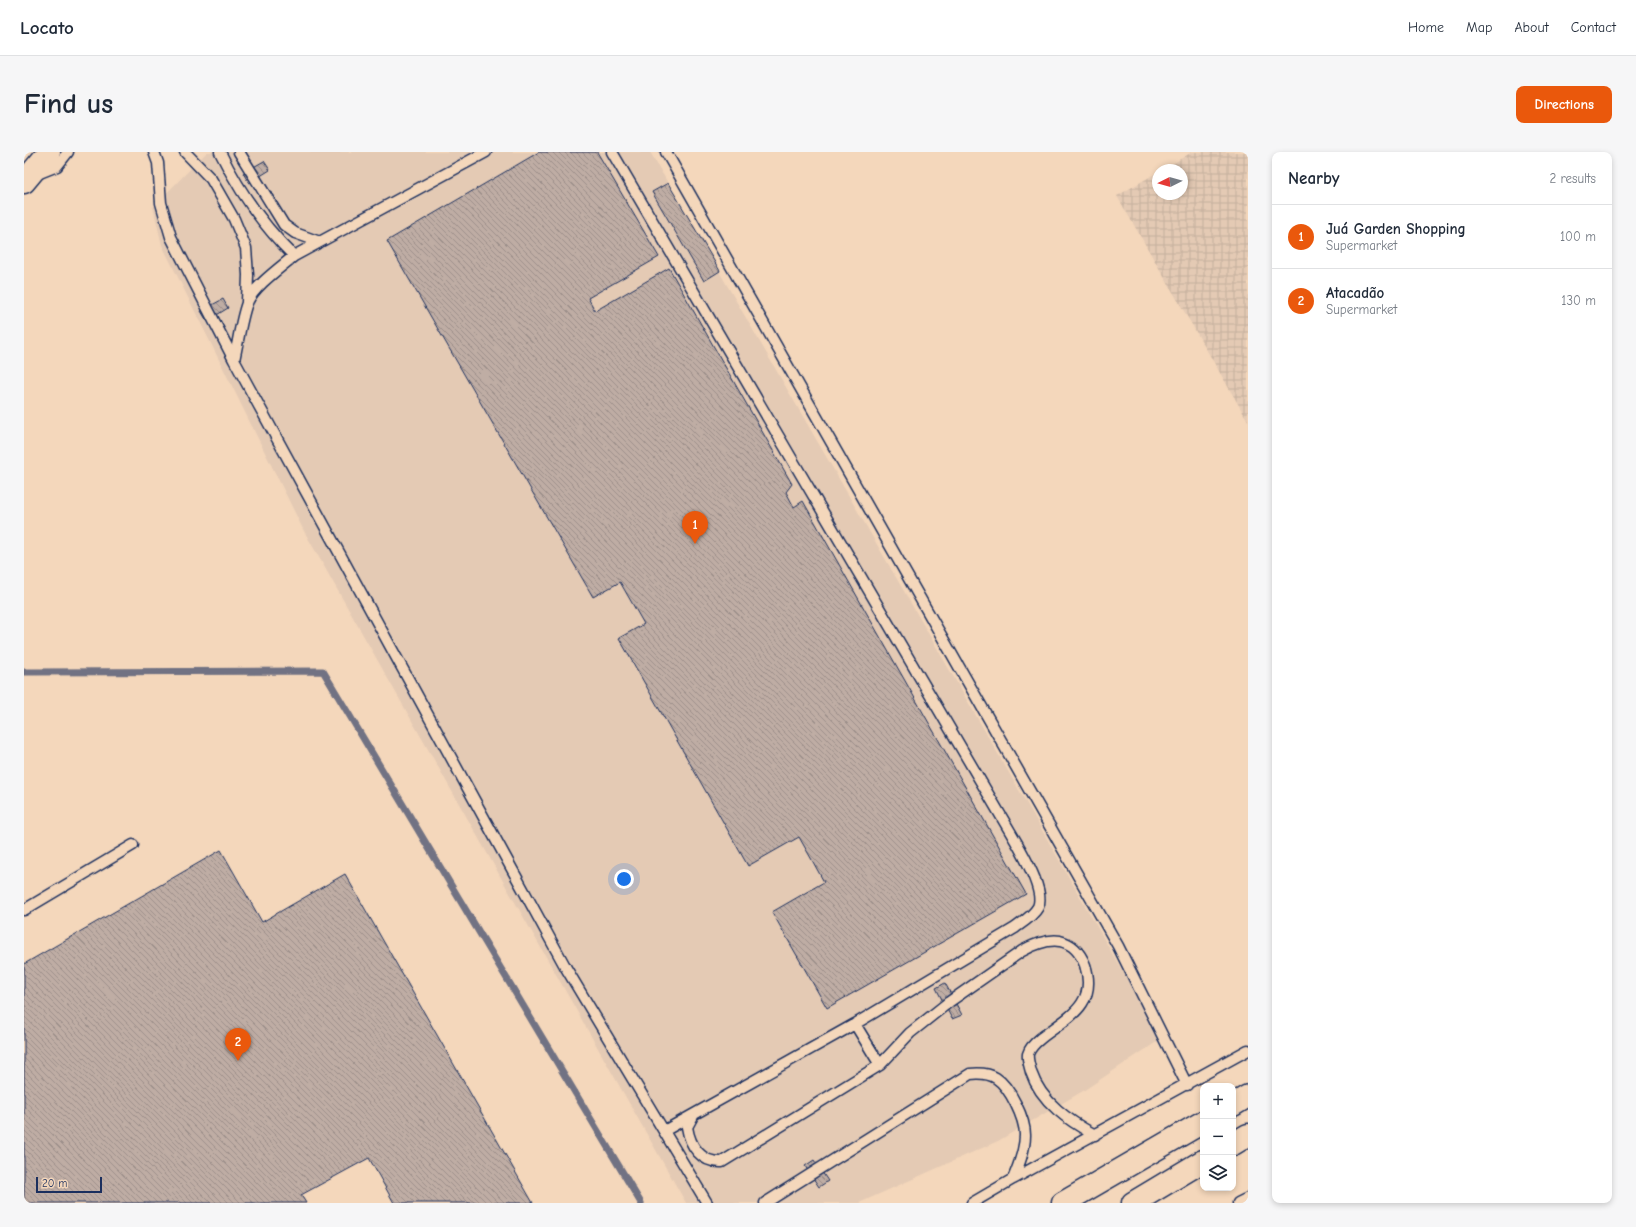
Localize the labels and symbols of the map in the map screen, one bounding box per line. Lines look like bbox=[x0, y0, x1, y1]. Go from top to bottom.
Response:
north arrow bbox=[1152, 164, 1188, 200]
pin: 1 bbox=[682, 511, 708, 544]
your location bbox=[614, 869, 634, 889]
pin: 2 bbox=[225, 1028, 251, 1061]
scale bar bbox=[36, 1175, 102, 1194]

